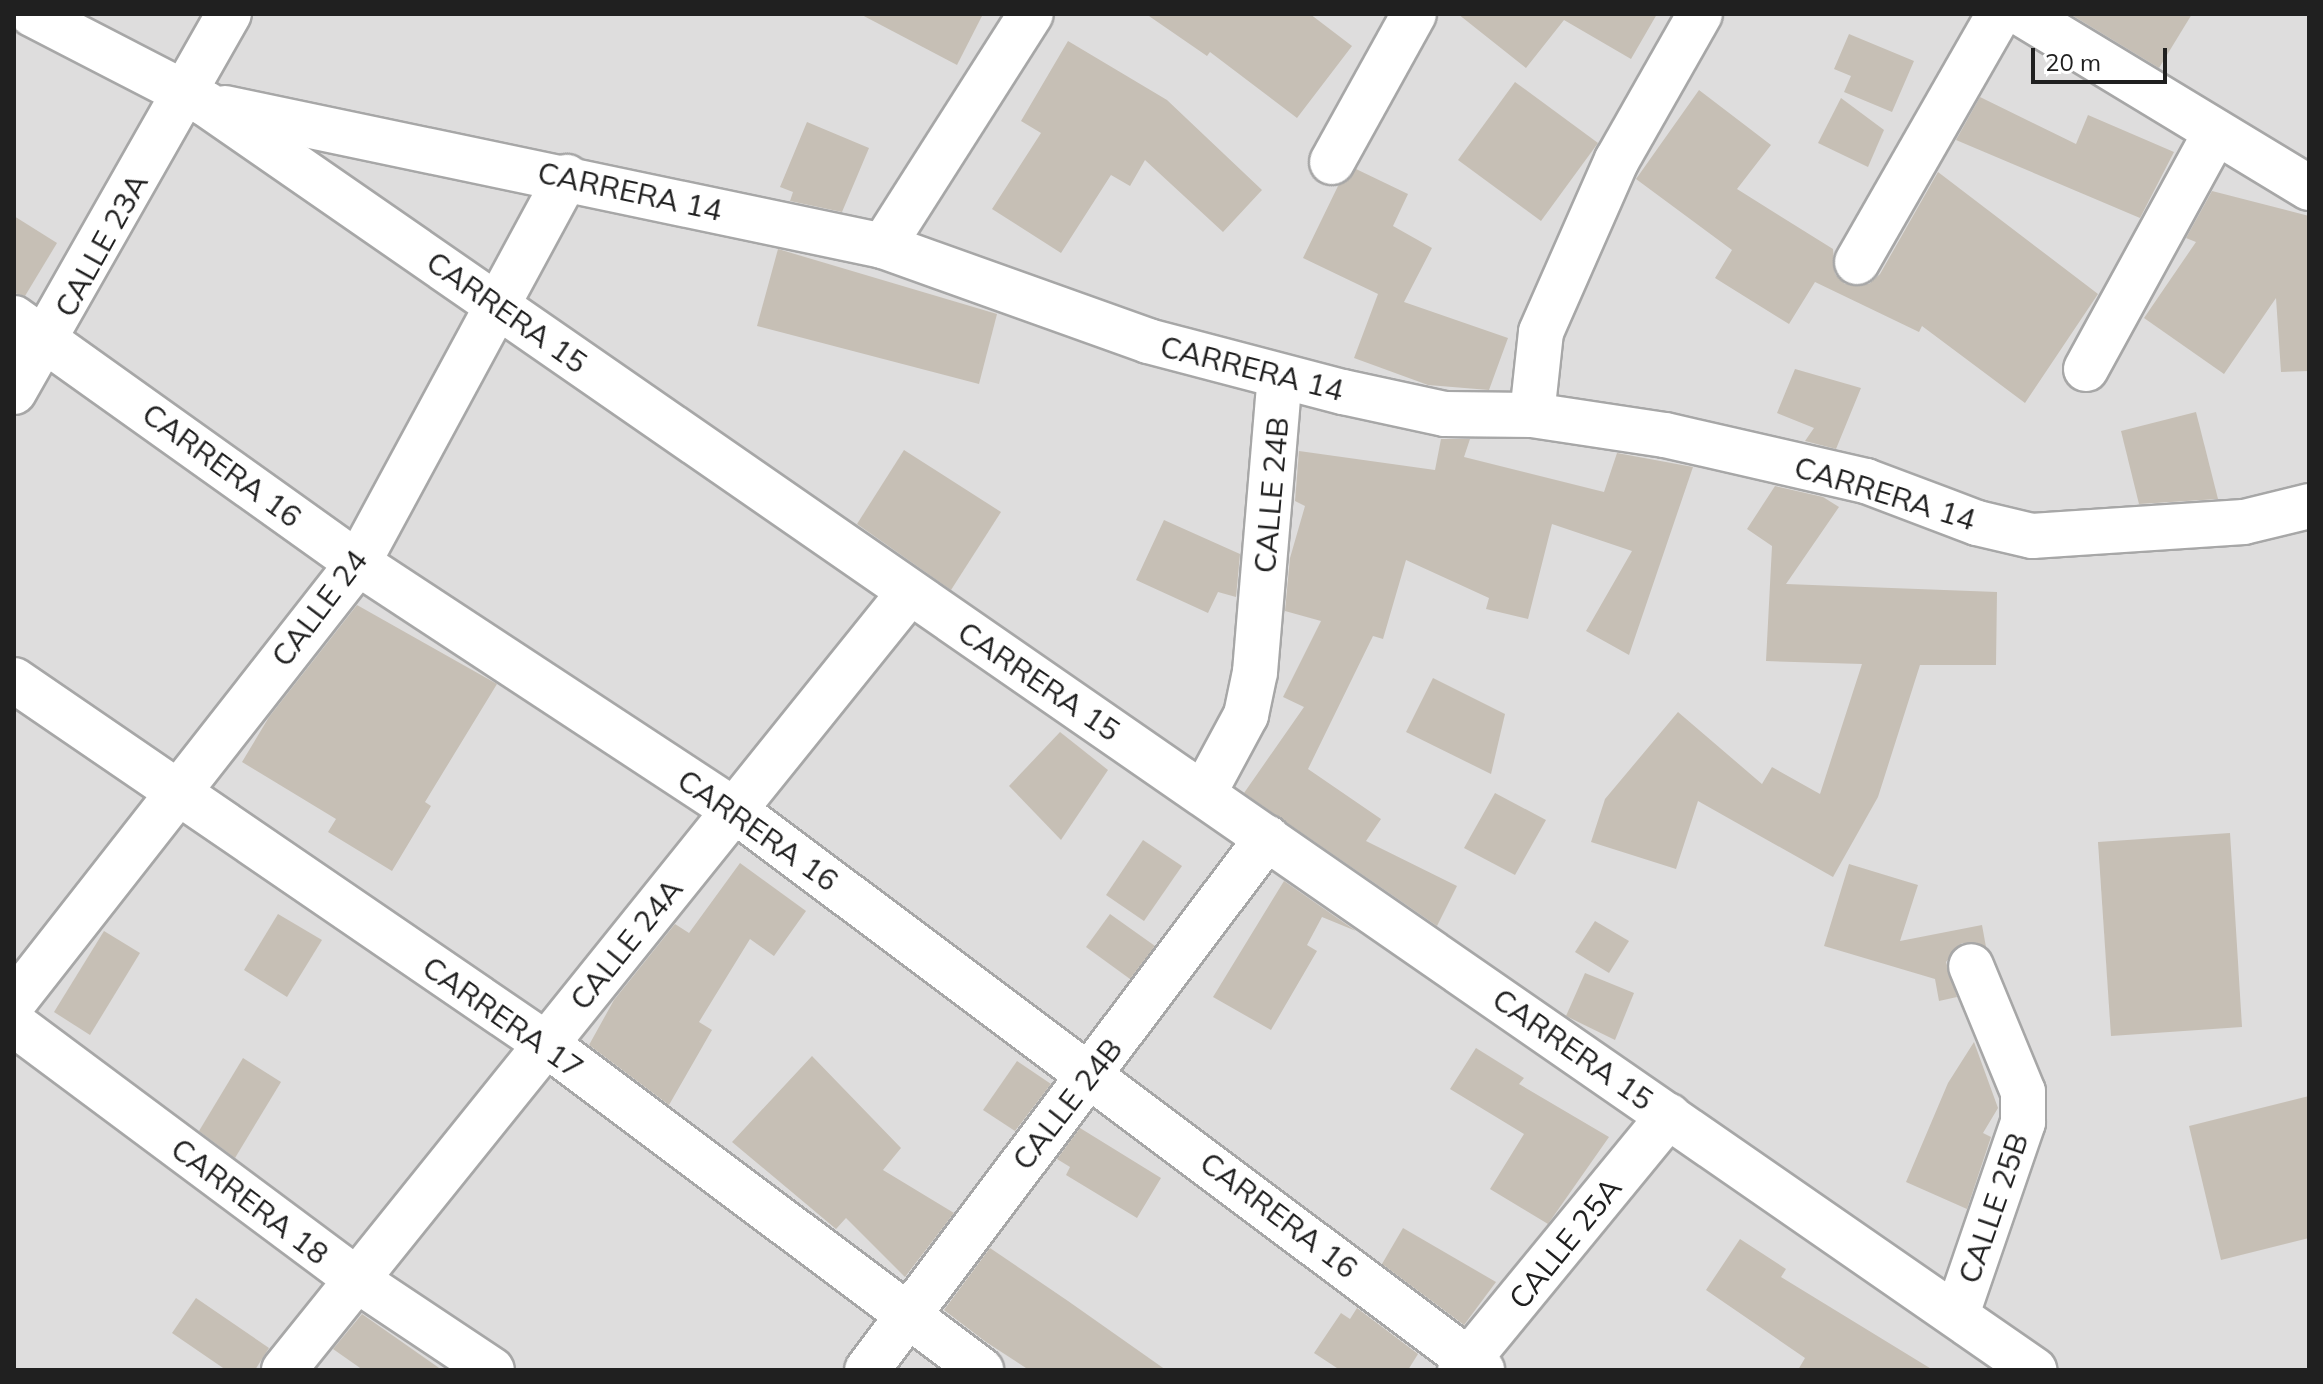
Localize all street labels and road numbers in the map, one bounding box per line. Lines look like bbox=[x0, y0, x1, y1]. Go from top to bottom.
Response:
street label: CARRERA 14 bbox=[535, 154, 725, 228]
street label: CALLE 23A bbox=[47, 167, 155, 323]
street label: CARRERA 15 bbox=[420, 243, 594, 381]
street label: CARRERA 14 bbox=[1157, 328, 1347, 408]
street label: CARRERA 16 bbox=[136, 395, 308, 535]
street label: CALLE 24B bbox=[1246, 415, 1296, 575]
street label: CARRERA 14 bbox=[1790, 448, 1980, 538]
street label: CALLE 24 bbox=[264, 543, 374, 673]
street label: CARRERA 15 bbox=[951, 614, 1127, 748]
street label: CARRERA 16 bbox=[671, 761, 845, 899]
street label: CALLE 24A bbox=[562, 871, 690, 1017]
street label: CARRERA 17 bbox=[416, 948, 590, 1086]
street label: CARRERA 15 bbox=[1486, 980, 1660, 1118]
street label: CALLE 24B bbox=[1005, 1031, 1129, 1177]
street label: CALLE 25B bbox=[1950, 1128, 2036, 1288]
street label: CARRERA 18 bbox=[164, 1130, 336, 1272]
street label: CARRERA 16 bbox=[1193, 1144, 1365, 1286]
street label: CALLE 25A bbox=[1501, 1170, 1629, 1316]

